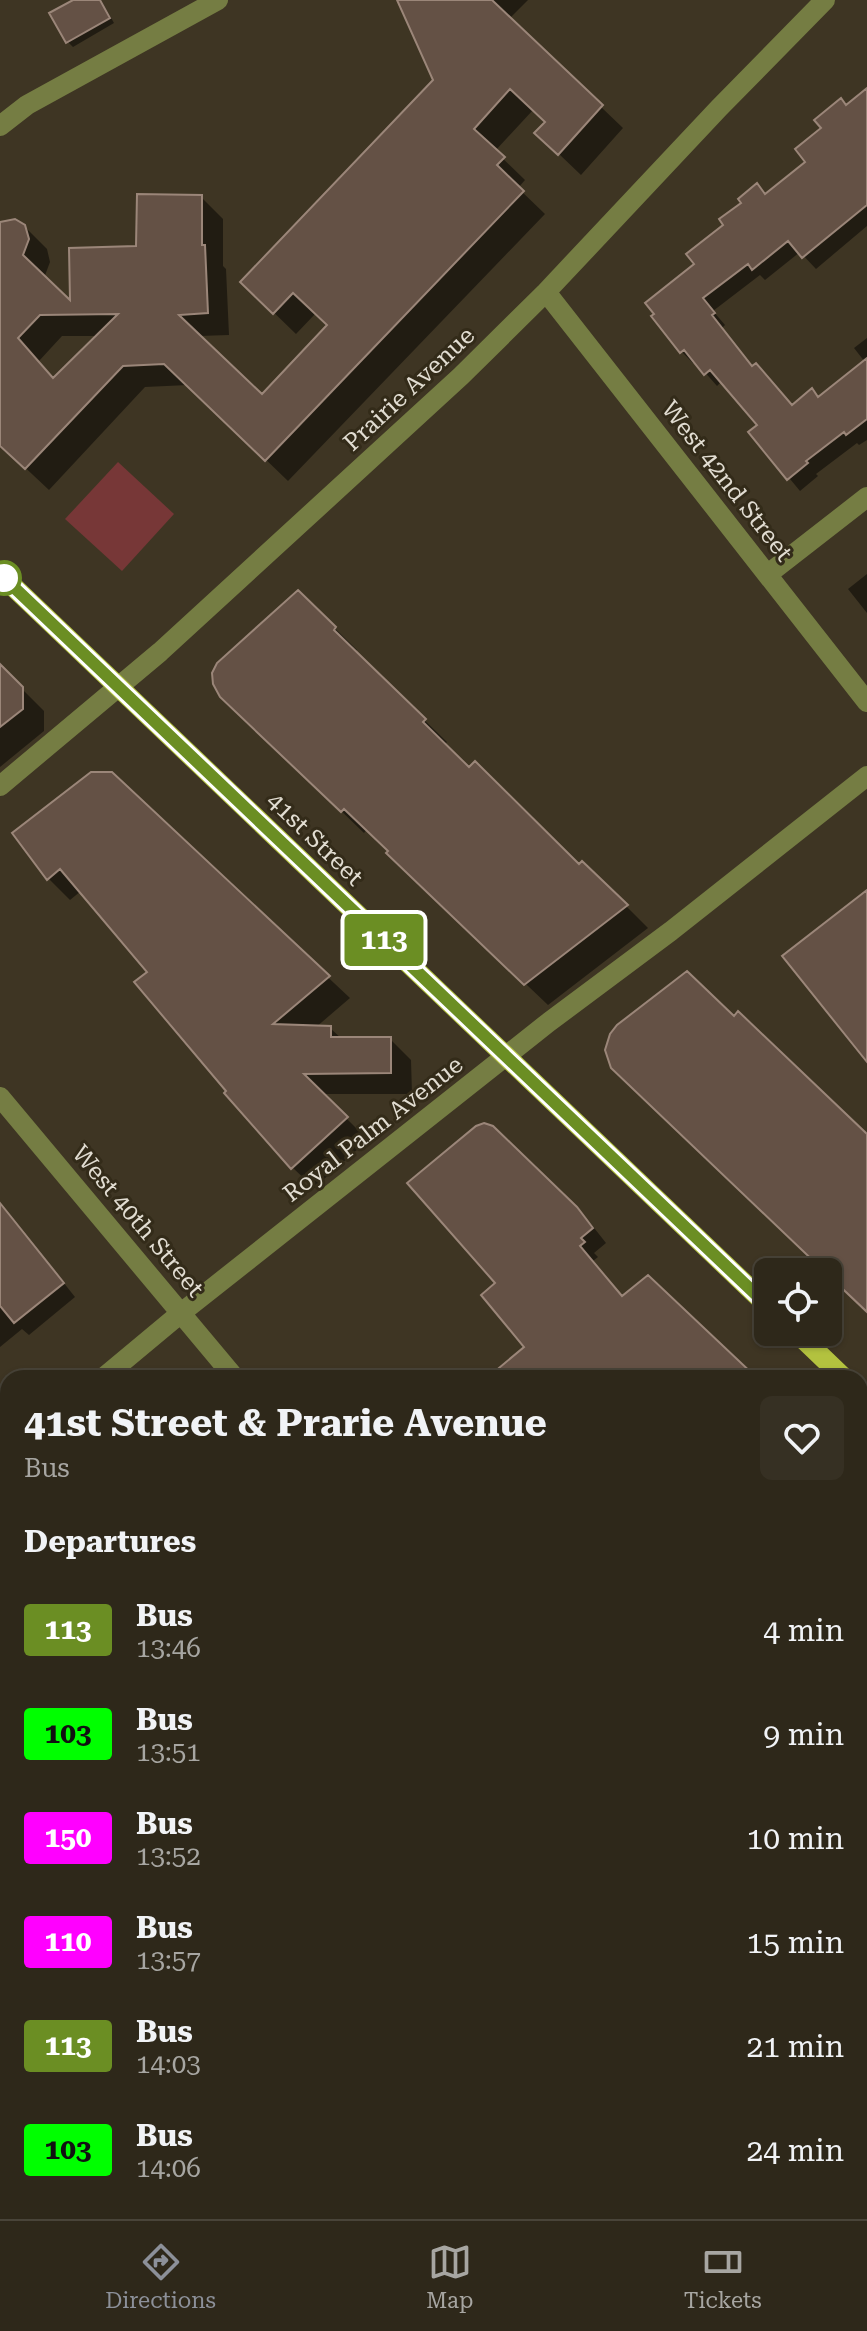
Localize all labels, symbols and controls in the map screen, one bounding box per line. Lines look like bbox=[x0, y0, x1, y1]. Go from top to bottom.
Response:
street label: Prairie Avenue bbox=[338, 321, 480, 457]
street label: West 42nd Street bbox=[656, 395, 798, 567]
unlabelled marker bbox=[0, 561, 21, 595]
street label: 41st Street bbox=[261, 787, 369, 892]
line badge: 113 bbox=[338, 914, 430, 966]
text: 113 bbox=[360, 923, 408, 956]
street label: Royal Palm Avenue bbox=[278, 1050, 468, 1208]
street label: West 40th Street bbox=[66, 1140, 210, 1302]
map controls bbox=[754, 1258, 842, 1346]
button: locate bbox=[754, 1258, 842, 1346]
button: heart bbox=[760, 1396, 844, 1480]
text: 41st Street & Prarie Avenue bbox=[24, 1401, 547, 1445]
text: Bus bbox=[24, 1453, 70, 1483]
text: Departures bbox=[24, 1524, 196, 1559]
text: Bus bbox=[136, 1598, 193, 1633]
text: 113 bbox=[44, 1613, 92, 1646]
text: 4 min bbox=[763, 1613, 844, 1648]
text: 13:46 bbox=[136, 1633, 201, 1663]
text: Bus bbox=[136, 1702, 193, 1737]
text: 103 bbox=[44, 1717, 92, 1750]
text: 9 min bbox=[763, 1717, 844, 1752]
text: 13:51 bbox=[136, 1737, 201, 1767]
text: Bus bbox=[136, 1806, 193, 1841]
text: 150 bbox=[44, 1821, 92, 1854]
text: 10 min bbox=[747, 1821, 844, 1856]
text: 13:52 bbox=[136, 1841, 201, 1871]
text: Bus bbox=[136, 1910, 193, 1945]
text: 110 bbox=[44, 1925, 92, 1958]
text: 15 min bbox=[747, 1925, 844, 1960]
text: 13:57 bbox=[136, 1945, 201, 1975]
text: Bus bbox=[136, 2014, 193, 2049]
text: 113 bbox=[44, 2029, 92, 2062]
text: 21 min bbox=[747, 2029, 844, 2064]
text: 14:03 bbox=[136, 2049, 201, 2079]
text: Bus bbox=[136, 2118, 193, 2153]
text: 103 bbox=[44, 2133, 92, 2166]
text: 24 min bbox=[747, 2133, 844, 2168]
text: 14:06 bbox=[136, 2153, 201, 2183]
tab: Directions bbox=[105, 2240, 216, 2313]
tab: Map bbox=[426, 2240, 473, 2313]
tab: Tickets bbox=[684, 2240, 762, 2313]

